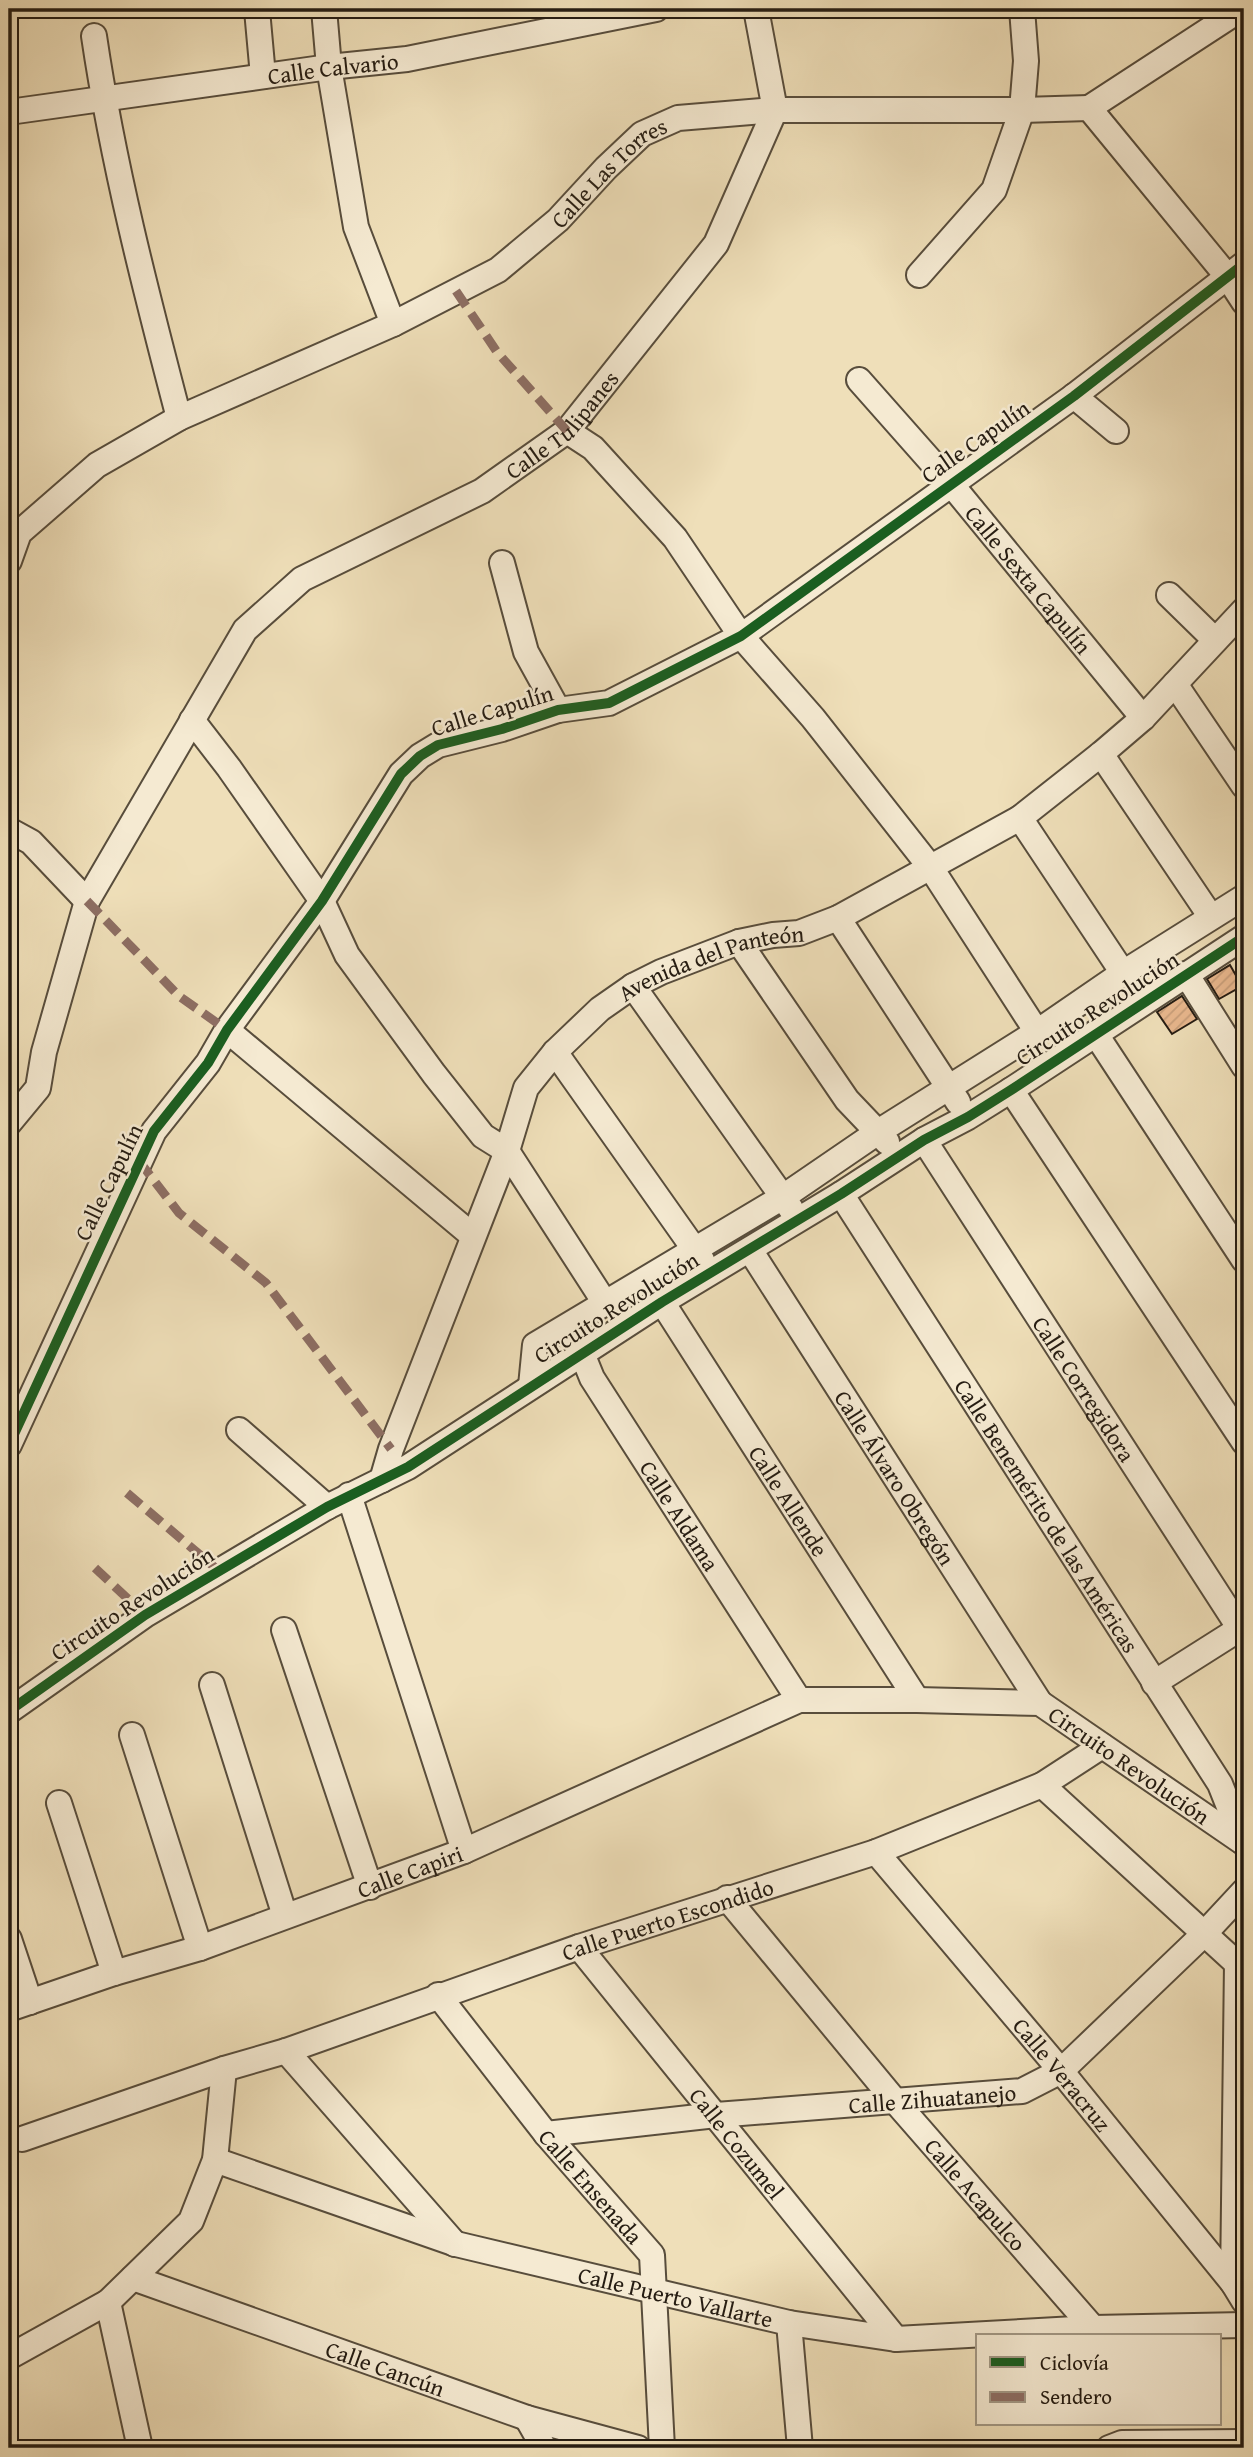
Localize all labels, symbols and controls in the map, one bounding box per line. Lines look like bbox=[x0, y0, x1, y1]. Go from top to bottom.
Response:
street label: Calle Calvario bbox=[265, 43, 400, 92]
street label: Calle Las Torres bbox=[542, 109, 672, 235]
street label: Calle Tulipanes bbox=[498, 363, 626, 486]
street label: Calle Capulín bbox=[914, 391, 1036, 491]
street label: Calle Sexta Capulín bbox=[958, 498, 1100, 661]
street label: Calle Capulín bbox=[427, 676, 557, 744]
street label: Avenida del Panteón bbox=[611, 916, 805, 1009]
street label: Circuito Revolución bbox=[1009, 943, 1185, 1073]
street label: Calle Capulín bbox=[66, 1118, 151, 1246]
street label: Circuito Revolución bbox=[527, 1243, 705, 1371]
street label: Calle Corregidora bbox=[1025, 1309, 1144, 1468]
street label: Calle Benemérito de las Américas bbox=[947, 1372, 1148, 1659]
street label: Calle Álvaro Obregón bbox=[827, 1383, 964, 1572]
street label: Calle Allende bbox=[741, 1439, 837, 1563]
street label: Calle Aldama bbox=[632, 1453, 728, 1577]
street label: Circuito Revolución bbox=[44, 1538, 220, 1668]
street label: Circuito Revolución bbox=[1042, 1697, 1217, 1832]
street label: Calle Capiri bbox=[352, 1836, 467, 1905]
street label: Calle Puerto Escondido bbox=[557, 1869, 777, 1968]
street label: Calle Veracruz bbox=[1006, 2010, 1120, 2138]
street label: Calle Zihuatanejo bbox=[847, 2075, 1017, 2121]
street label: Calle Cozumel bbox=[682, 2080, 793, 2206]
street label: Calle Ensenada bbox=[532, 2121, 651, 2251]
street label: Calle Acapulco bbox=[918, 2130, 1035, 2258]
street label: Calle Puerto Vallarte bbox=[575, 2257, 776, 2335]
street label: Calle Cancún bbox=[322, 2331, 450, 2404]
legend bbox=[976, 2334, 1222, 2426]
text: Ciclovía bbox=[1040, 2347, 1109, 2378]
text: Sendero bbox=[1040, 2381, 1112, 2412]

